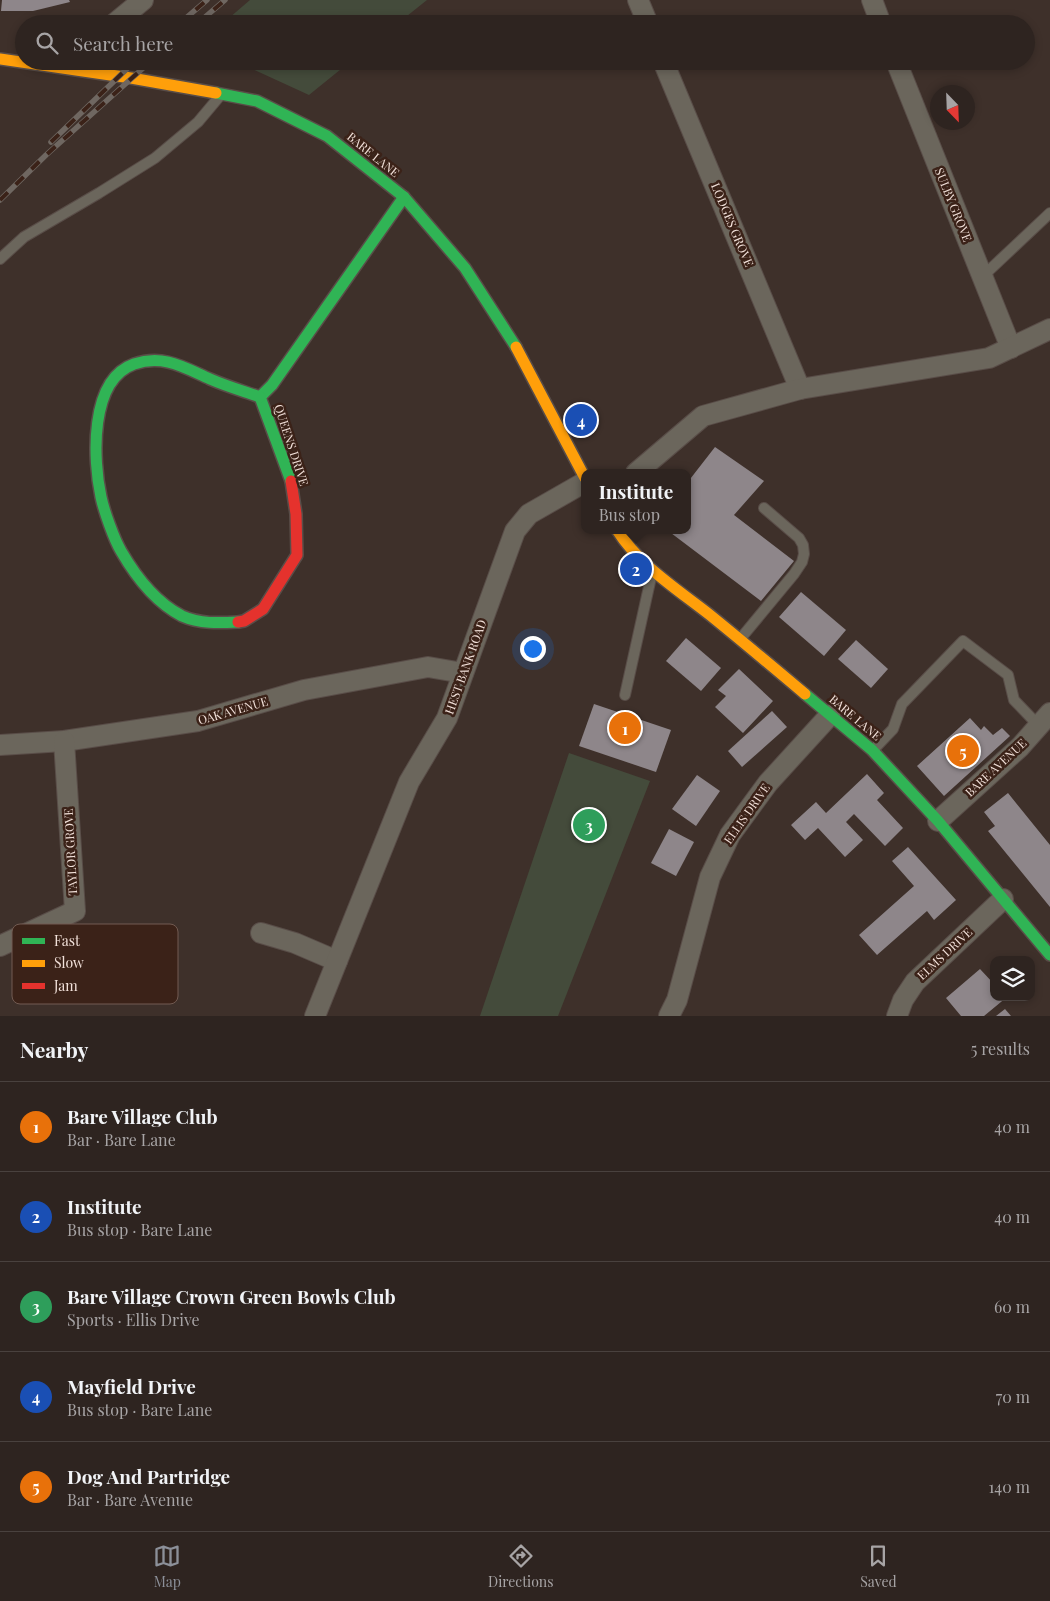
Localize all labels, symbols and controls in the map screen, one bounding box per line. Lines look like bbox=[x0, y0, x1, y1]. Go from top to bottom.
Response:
search box bbox=[15, 15, 1035, 70]
icon: search bbox=[33, 29, 61, 57]
text: Search here bbox=[73, 30, 173, 56]
north arrow bbox=[930, 85, 975, 130]
street label: BARE LANE bbox=[344, 128, 403, 180]
street label: SULBY GROVE bbox=[932, 165, 976, 244]
street label: LODGES GROVE bbox=[708, 180, 758, 269]
pin: 4 bbox=[565, 401, 597, 439]
street label: QUEENS DRIVE bbox=[271, 402, 313, 488]
popup bbox=[581, 469, 691, 534]
text: Institute bbox=[599, 478, 673, 504]
text: Bus stop bbox=[599, 504, 660, 525]
pin: 2 bbox=[620, 550, 652, 588]
street label: HEST BANK ROAD bbox=[441, 617, 490, 716]
your location bbox=[520, 636, 546, 662]
street label: BARE LANE bbox=[826, 691, 885, 744]
street label: OAK AVENUE bbox=[196, 692, 270, 728]
pin: 1 bbox=[609, 709, 641, 747]
pin: 5 bbox=[947, 732, 979, 770]
street label: BARE AVENUE bbox=[961, 735, 1029, 800]
street label: ELLIS DRIVE bbox=[719, 780, 773, 847]
pin: 3 bbox=[573, 806, 605, 844]
street label: TAYLOR GROVE bbox=[60, 808, 80, 896]
legend bbox=[12, 924, 178, 1004]
street label: ELMS DRIVE bbox=[913, 924, 975, 983]
text: Fast bbox=[54, 931, 81, 950]
text: Slow bbox=[54, 953, 84, 972]
map controls bbox=[990, 956, 1035, 1001]
button: layers bbox=[990, 956, 1035, 1001]
text: Jam bbox=[53, 976, 78, 995]
text: Nearby bbox=[20, 1035, 89, 1063]
text: 5 results bbox=[971, 1038, 1030, 1059]
text: Bare Village Club bbox=[67, 1103, 218, 1129]
text: 1 bbox=[33, 1116, 39, 1137]
text: 40 m bbox=[994, 1116, 1030, 1137]
text: Bar · Bare Lane bbox=[67, 1129, 176, 1150]
text: Institute bbox=[67, 1193, 142, 1219]
text: 2 bbox=[32, 1206, 40, 1227]
text: 40 m bbox=[994, 1206, 1030, 1227]
text: Bus stop · Bare Lane bbox=[67, 1219, 212, 1240]
text: Bare Village Crown Green Bowls Club bbox=[67, 1283, 396, 1309]
text: 3 bbox=[32, 1296, 40, 1317]
text: 60 m bbox=[994, 1296, 1030, 1317]
text: Sports · Ellis Drive bbox=[67, 1309, 200, 1330]
text: Mayfield Drive bbox=[67, 1373, 196, 1399]
text: 4 bbox=[32, 1386, 40, 1407]
text: 70 m bbox=[996, 1386, 1030, 1407]
text: Bus stop · Bare Lane bbox=[67, 1399, 212, 1420]
text: Dog And Partridge bbox=[67, 1463, 230, 1489]
text: 5 bbox=[32, 1476, 40, 1497]
text: 140 m bbox=[988, 1476, 1030, 1497]
text: Bar · Bare Avenue bbox=[67, 1489, 193, 1510]
tab: Map bbox=[153, 1542, 181, 1591]
tab: Directions bbox=[488, 1542, 554, 1591]
tab: Saved bbox=[860, 1542, 897, 1591]

